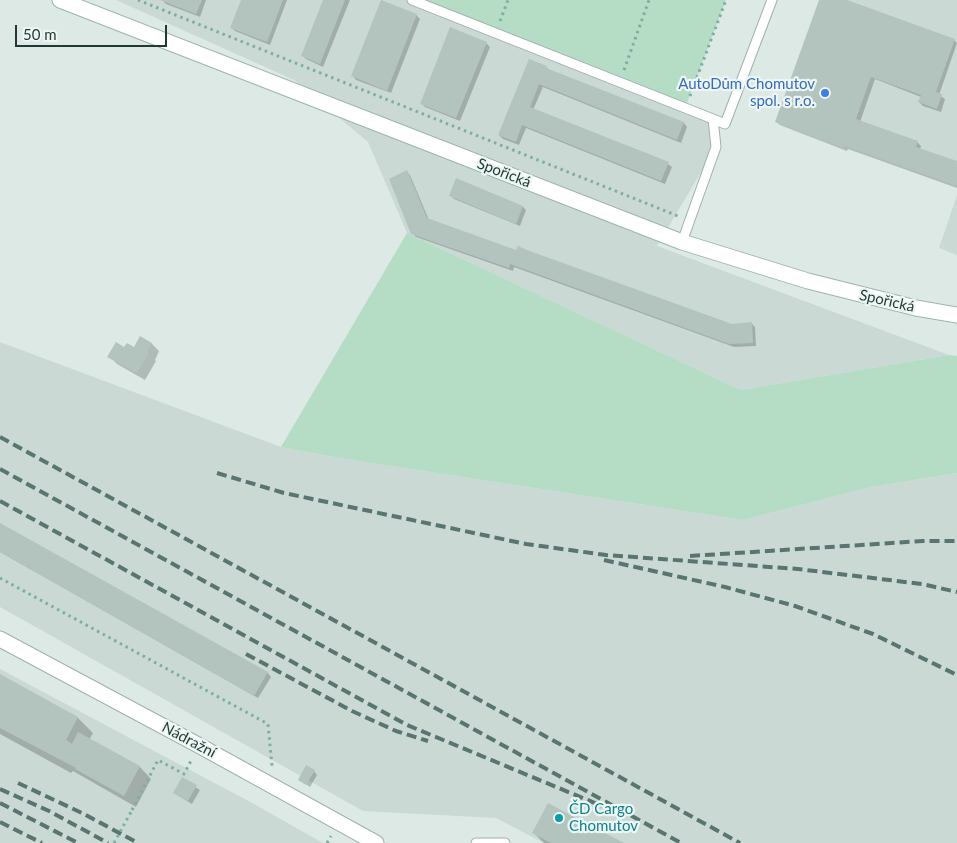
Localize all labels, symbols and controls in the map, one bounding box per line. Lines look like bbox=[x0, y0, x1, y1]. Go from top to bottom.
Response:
scale bar bbox=[18, 15, 170, 47]
text: 50 m bbox=[23, 25, 57, 43]
place label: AutoDům Chomutov spol. s r.o. bbox=[678, 75, 815, 110]
marker: AutoDům Chomutov spol. s r.o. bbox=[819, 87, 831, 99]
street label: Spořická bbox=[475, 155, 533, 191]
street label: Spořická bbox=[858, 286, 916, 316]
street label: Nádražní bbox=[159, 718, 219, 762]
place label: ČD Cargo Chomutov bbox=[569, 800, 638, 835]
marker: ČD Cargo Chomutov bbox=[553, 812, 565, 824]

